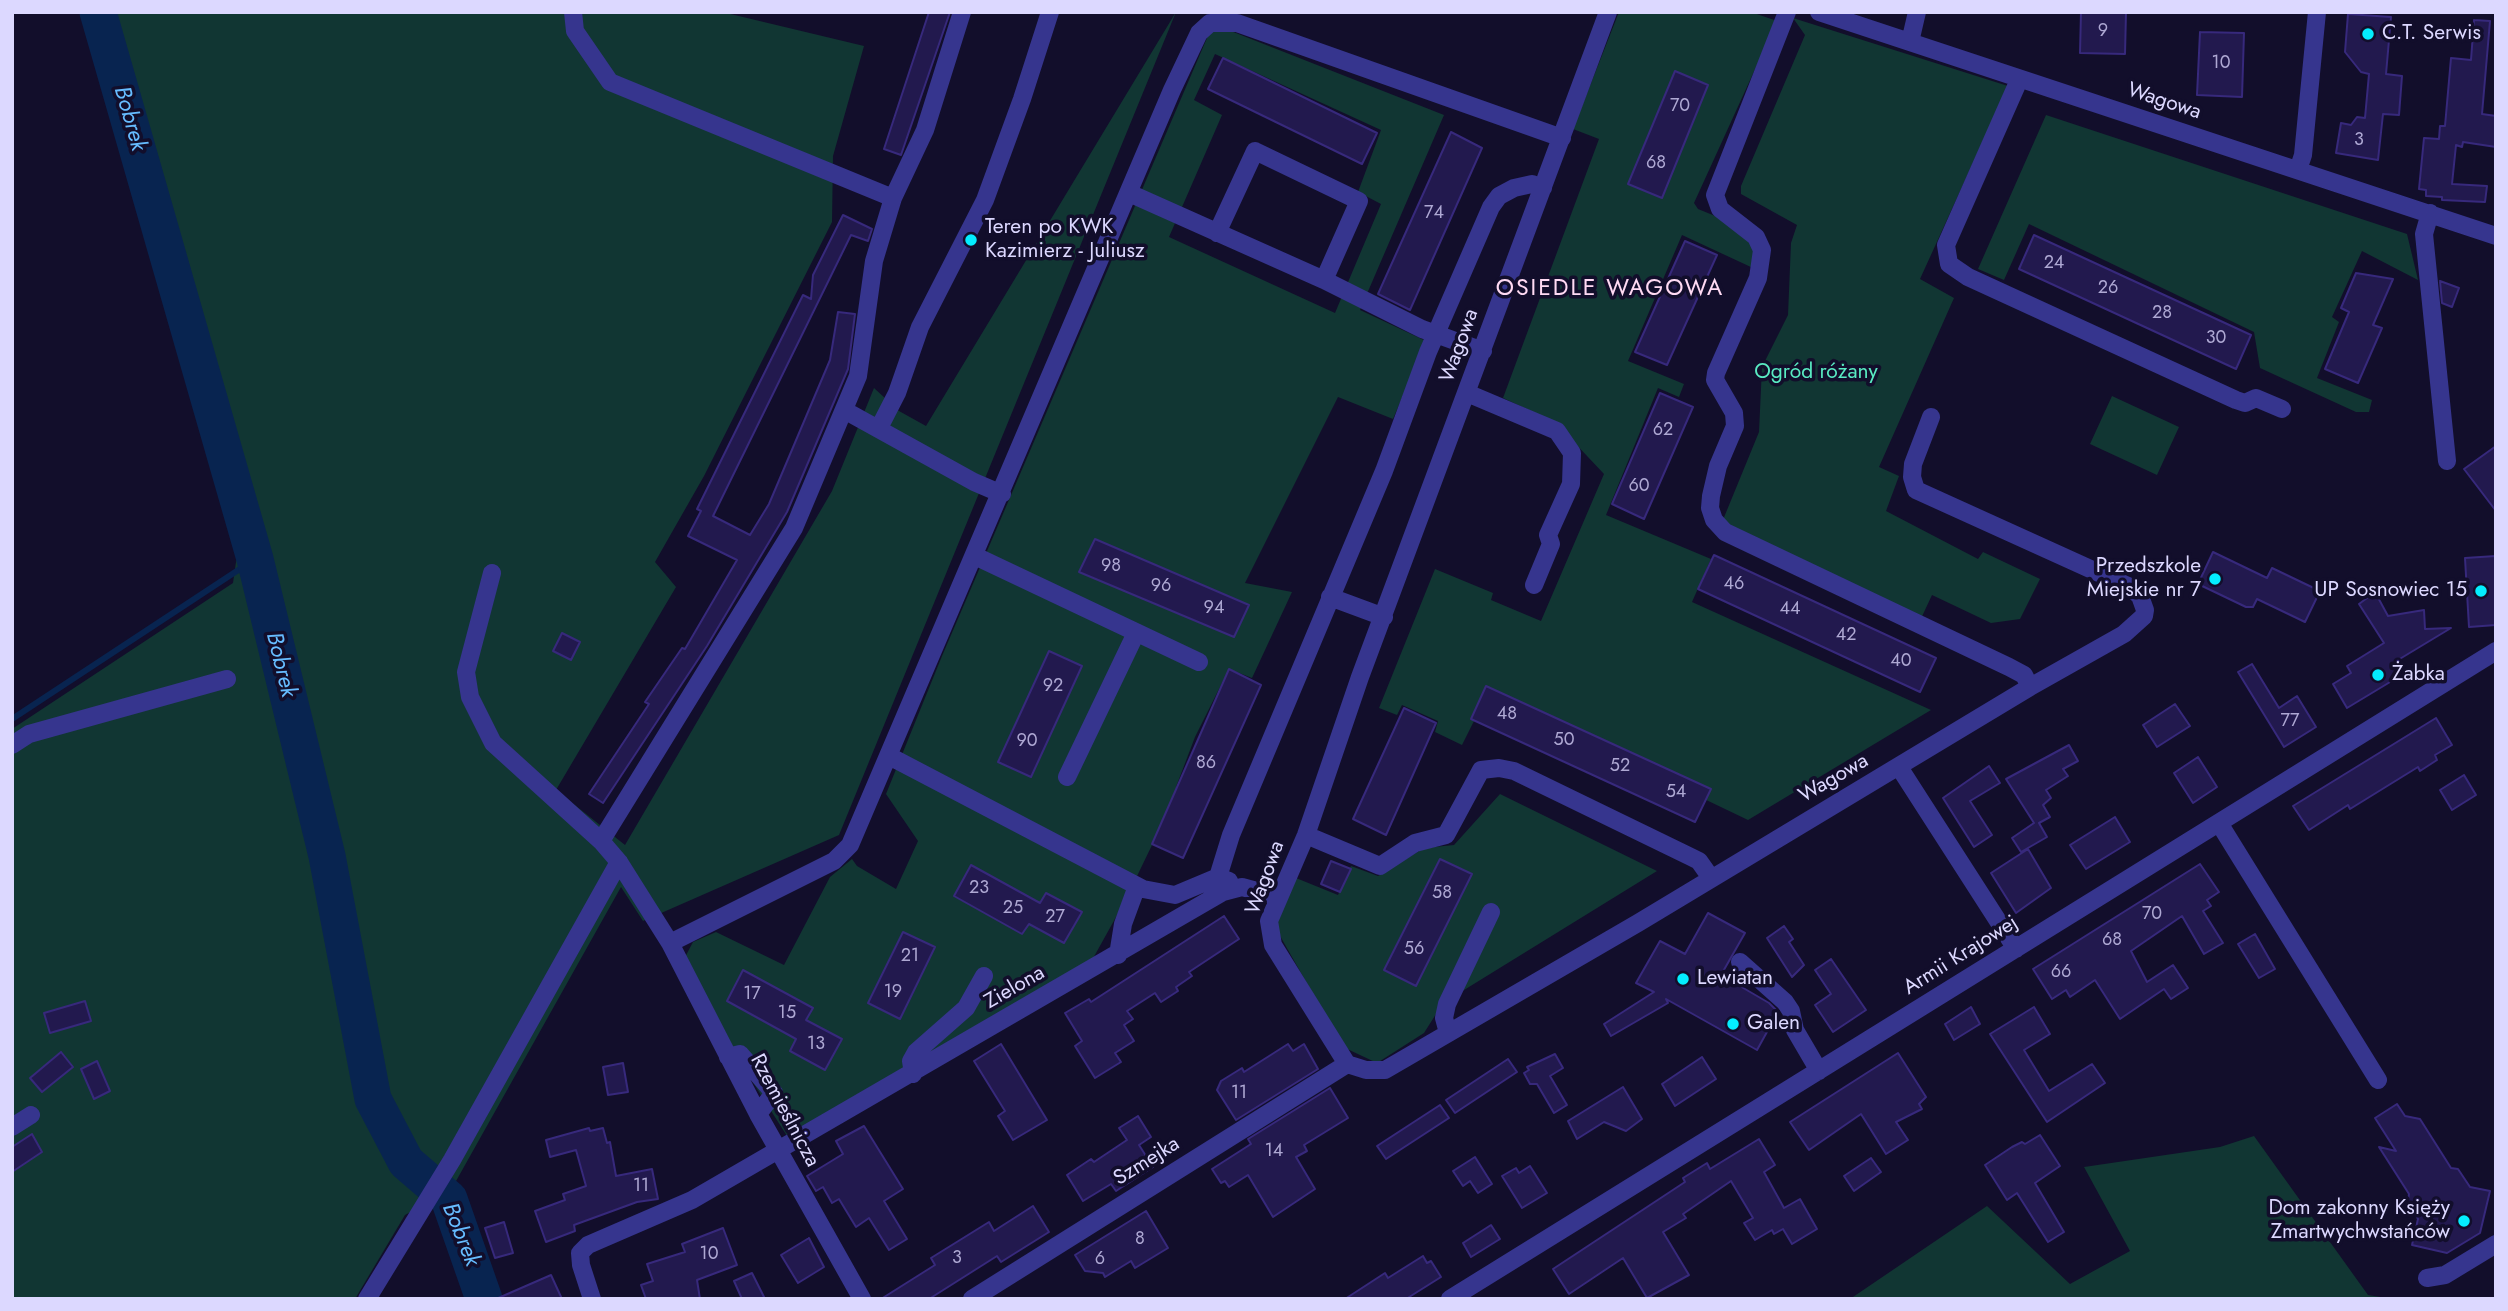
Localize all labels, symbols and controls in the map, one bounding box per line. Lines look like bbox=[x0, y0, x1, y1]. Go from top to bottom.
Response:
house number: 9 bbox=[2098, 21, 2108, 43]
place label: C.T. Serwis bbox=[2382, 21, 2481, 47]
marker: C.T. Serwis bbox=[2360, 26, 2376, 42]
house number: 10 bbox=[2212, 53, 2230, 75]
street label: Wagowa bbox=[2124, 78, 2204, 126]
water label: Bobrek bbox=[107, 83, 151, 155]
house number: 70 bbox=[1670, 96, 1690, 118]
house number: 3 bbox=[2354, 130, 2364, 152]
house number: 68 bbox=[1646, 153, 1666, 175]
house number: 74 bbox=[1424, 203, 1444, 225]
place label: Teren po KWK Kazimierz - Juliusz bbox=[985, 215, 1145, 265]
marker: Teren po KWK Kazimierz - Juliusz bbox=[963, 232, 979, 248]
house number: 24 bbox=[2044, 253, 2064, 275]
district label: OSIEDLE WAGOWA bbox=[1497, 275, 1723, 303]
house number: 26 bbox=[2098, 278, 2118, 300]
house number: 28 bbox=[2152, 303, 2172, 325]
street label: Wagowa bbox=[1435, 306, 1485, 386]
house number: 30 bbox=[2206, 328, 2226, 350]
park label: Ogród różany bbox=[1754, 360, 1878, 386]
house number: 62 bbox=[1653, 420, 1673, 442]
house number: 60 bbox=[1628, 476, 1650, 498]
place label: Przedszkole Miejskie nr 7 bbox=[2087, 554, 2201, 604]
house number: 98 bbox=[1101, 556, 1121, 578]
marker: Przedszkole Miejskie nr 7 bbox=[2207, 571, 2223, 587]
house number: 46 bbox=[1724, 574, 1744, 596]
house number: 96 bbox=[1151, 576, 1171, 598]
place label: UP Sosnowiec 15 bbox=[2314, 578, 2467, 604]
marker: UP Sosnowiec 15 bbox=[2473, 583, 2489, 599]
house number: 94 bbox=[1204, 598, 1224, 620]
house number: 44 bbox=[1780, 599, 1800, 621]
house number: 42 bbox=[1836, 625, 1856, 647]
water label: Bobrek bbox=[259, 630, 301, 700]
house number: 40 bbox=[1890, 651, 1912, 673]
place label: Żabka bbox=[2392, 662, 2445, 688]
marker: Żabka bbox=[2370, 667, 2386, 683]
house number: 92 bbox=[1043, 676, 1063, 698]
house number: 48 bbox=[1497, 704, 1517, 726]
house number: 77 bbox=[2281, 711, 2299, 733]
house number: 50 bbox=[1554, 730, 1574, 752]
house number: 90 bbox=[1016, 731, 1038, 753]
street label: Wagowa bbox=[1795, 749, 1873, 809]
house number: 86 bbox=[1196, 753, 1216, 775]
house number: 52 bbox=[1610, 756, 1630, 778]
house number: 54 bbox=[1666, 782, 1686, 804]
street label: Wagowa bbox=[1241, 838, 1291, 918]
house number: 23 bbox=[969, 878, 989, 900]
house number: 58 bbox=[1432, 883, 1452, 905]
house number: 25 bbox=[1003, 898, 1023, 920]
house number: 70 bbox=[2142, 904, 2162, 926]
house number: 27 bbox=[1045, 907, 1065, 929]
street label: Armii Krajowej bbox=[1899, 911, 2023, 1001]
house number: 68 bbox=[2102, 930, 2122, 952]
house number: 56 bbox=[1404, 939, 1424, 961]
house number: 21 bbox=[901, 946, 919, 968]
street label: Zielona bbox=[980, 961, 1050, 1015]
house number: 66 bbox=[2051, 962, 2071, 984]
place label: Lewiatan bbox=[1697, 966, 1773, 992]
marker: Lewiatan bbox=[1675, 971, 1691, 987]
house number: 19 bbox=[884, 982, 902, 1004]
house number: 17 bbox=[743, 984, 761, 1006]
house number: 15 bbox=[778, 1003, 796, 1025]
place label: Galen bbox=[1747, 1011, 1800, 1037]
marker: Galen bbox=[1725, 1016, 1741, 1032]
house number: 13 bbox=[807, 1034, 825, 1056]
street label: Rzemieślnicza bbox=[744, 1050, 824, 1172]
house number: 11 bbox=[1231, 1083, 1247, 1105]
street label: Szmejka bbox=[1109, 1132, 1185, 1192]
house number: 14 bbox=[1265, 1141, 1283, 1163]
house number: 11 bbox=[633, 1176, 649, 1198]
place label: Dom zakonny Księży Zmartwychwstańców bbox=[2268, 1196, 2450, 1246]
water label: Bobrek bbox=[435, 1199, 485, 1271]
marker: Dom zakonny Księży Zmartwychwstańców bbox=[2456, 1213, 2472, 1229]
house number: 8 bbox=[1135, 1229, 1145, 1251]
house number: 10 bbox=[700, 1244, 718, 1266]
house number: 3 bbox=[952, 1248, 962, 1270]
house number: 6 bbox=[1095, 1249, 1105, 1271]

